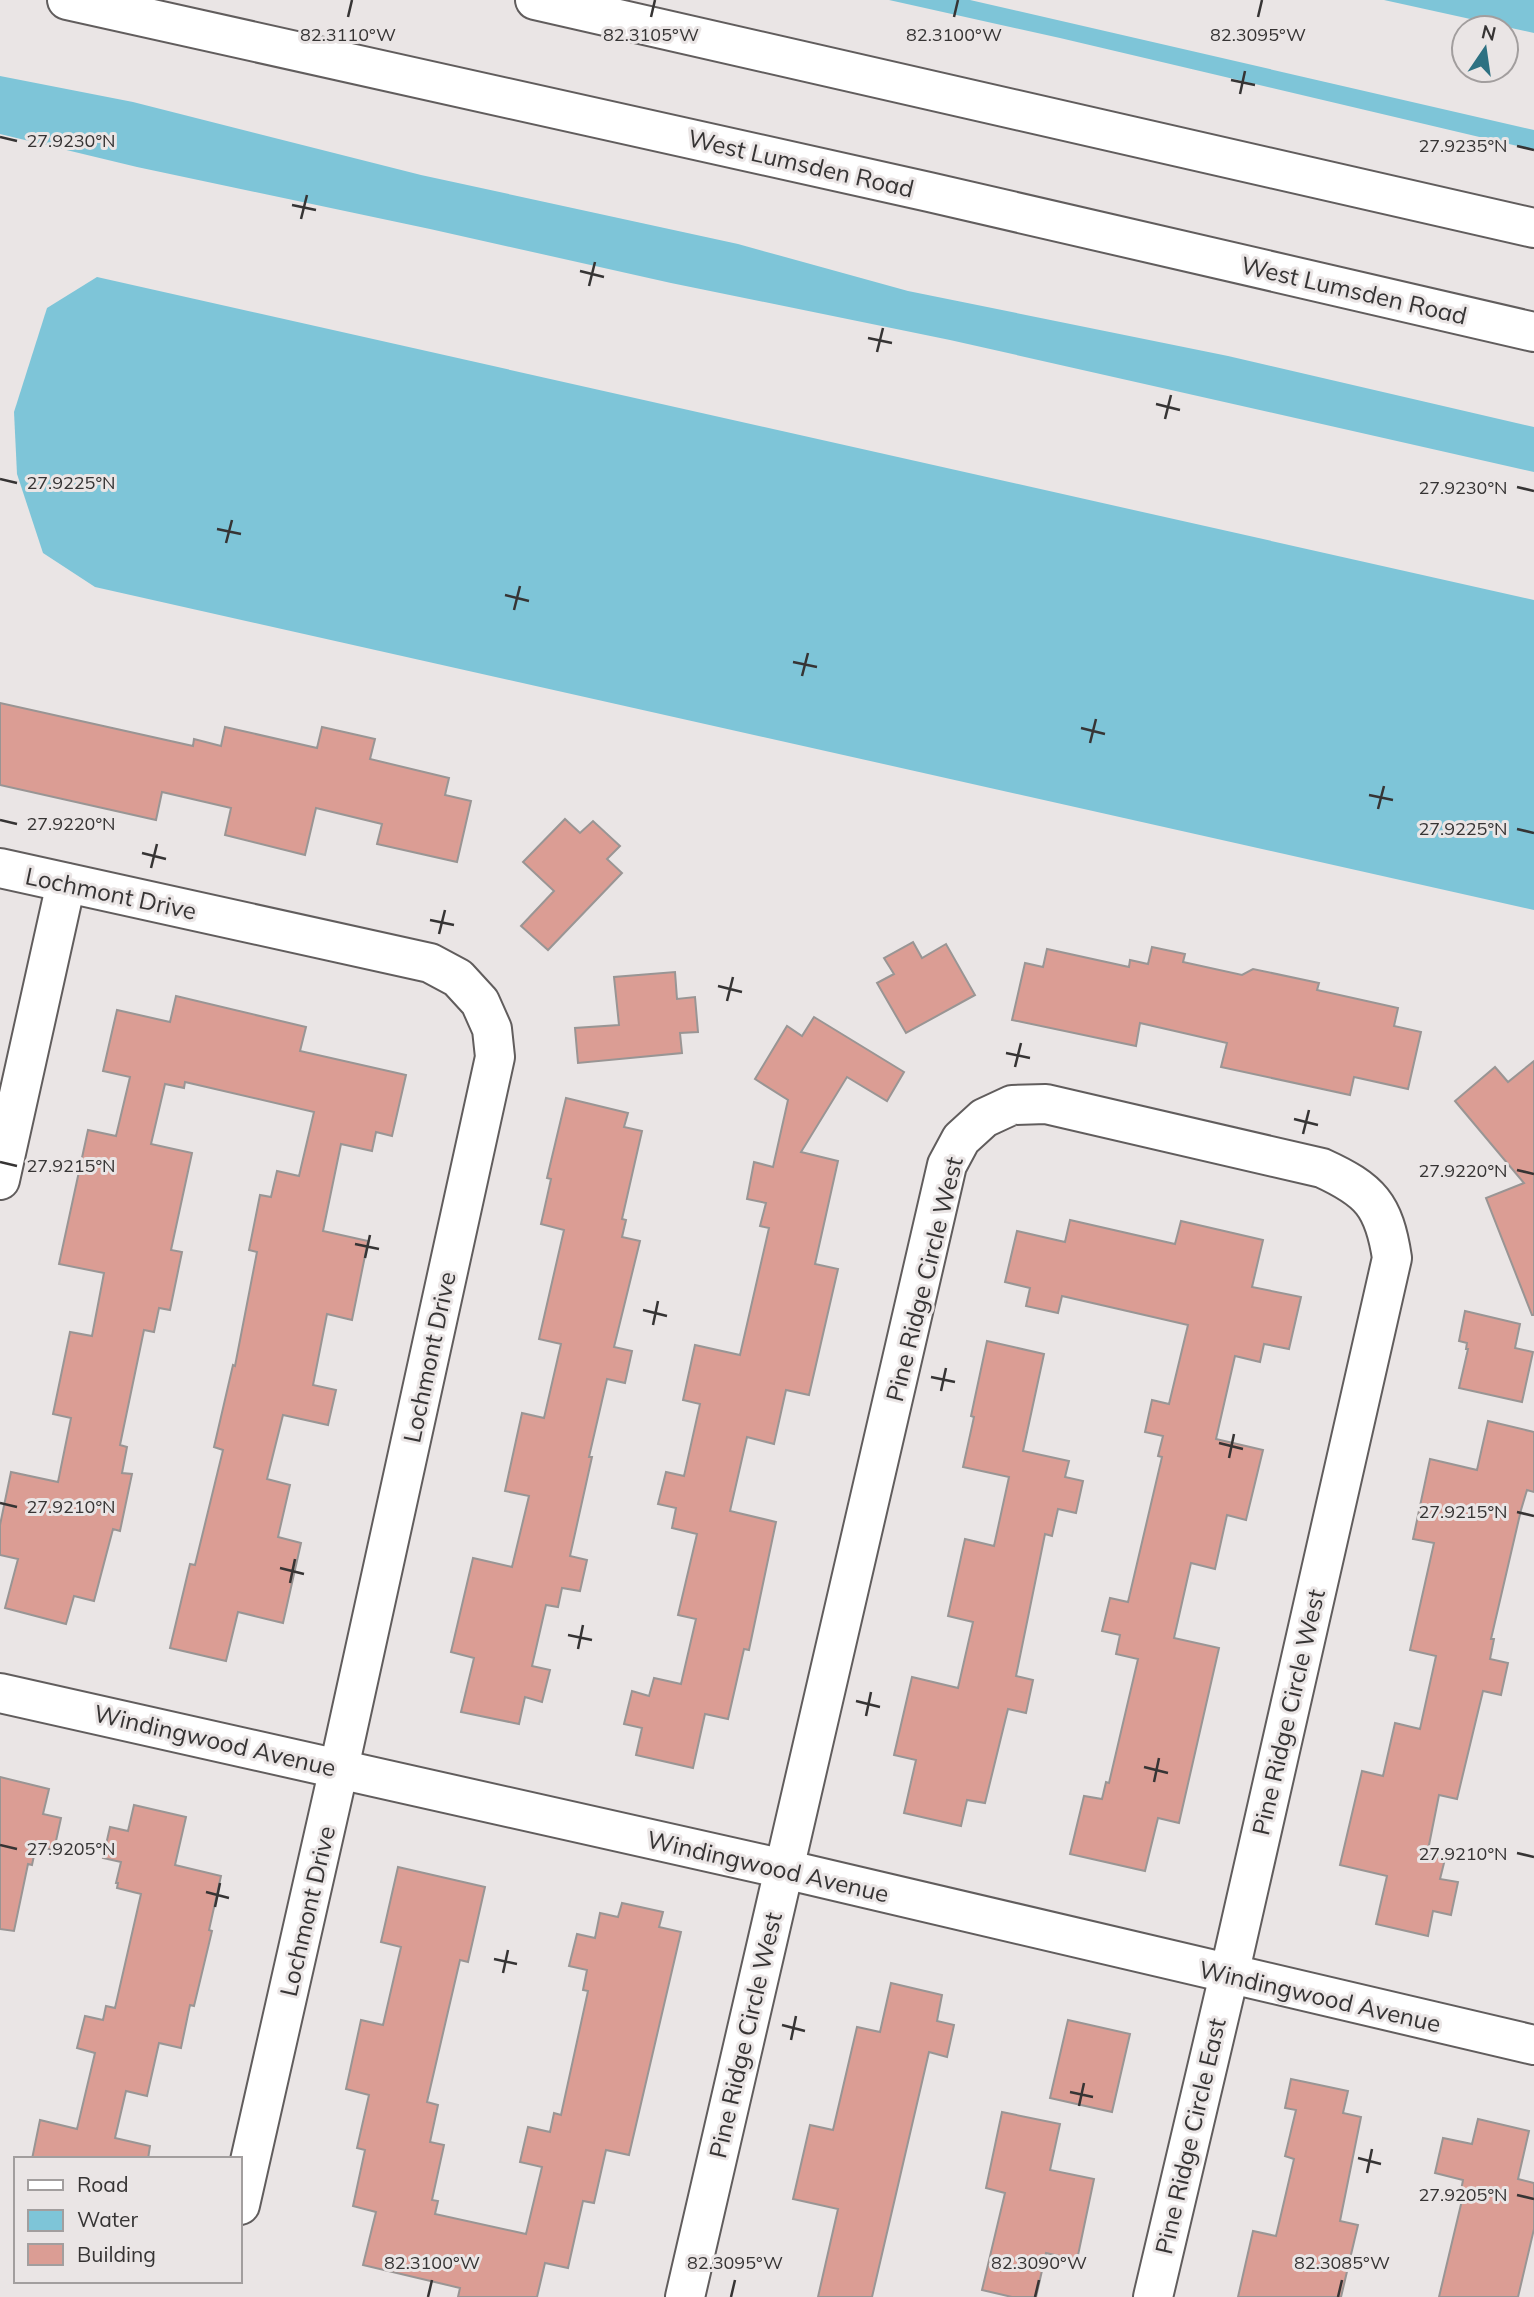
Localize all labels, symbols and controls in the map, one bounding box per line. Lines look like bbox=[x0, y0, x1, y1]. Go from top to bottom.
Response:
north arrow bbox=[1450, 14, 1520, 84]
text: N bbox=[1479, 19, 1499, 46]
text: 82.3110°W bbox=[300, 23, 396, 46]
text: 82.3105°W bbox=[603, 23, 699, 46]
text: 82.3100°W bbox=[906, 23, 1002, 46]
text: 82.3095°W bbox=[1210, 23, 1306, 46]
street label: West Lumsden Road bbox=[685, 122, 917, 204]
text: 27.9230°N bbox=[26, 129, 116, 152]
text: 27.9235°N bbox=[1418, 134, 1508, 157]
street label: West Lumsden Road bbox=[1238, 249, 1470, 331]
text: 27.9225°N bbox=[26, 471, 116, 494]
text: 27.9230°N bbox=[1418, 476, 1508, 499]
text: 27.9220°N bbox=[26, 812, 116, 835]
text: 27.9225°N bbox=[1418, 817, 1508, 840]
street label: Lochmont Drive bbox=[23, 860, 199, 926]
street label: Pine Ridge Circle West bbox=[879, 1153, 969, 1405]
text: 27.9215°N bbox=[26, 1154, 116, 1177]
text: 27.9220°N bbox=[1418, 1159, 1508, 1182]
street label: Lochmont Drive bbox=[396, 1269, 462, 1445]
text: 27.9210°N bbox=[26, 1495, 116, 1518]
text: 27.9215°N bbox=[1418, 1500, 1508, 1523]
street label: Pine Ridge Circle West bbox=[1245, 1586, 1331, 1838]
street label: Windingwood Avenue bbox=[91, 1698, 339, 1782]
street label: Lochmont Drive bbox=[273, 1823, 341, 1999]
street label: Windingwood Avenue bbox=[644, 1824, 892, 1908]
text: 27.9205°N bbox=[26, 1837, 116, 1860]
text: 27.9210°N bbox=[1418, 1842, 1508, 1865]
street label: Pine Ridge Circle West bbox=[702, 1909, 788, 2161]
street label: Windingwood Avenue bbox=[1196, 1954, 1444, 2038]
street label: Pine Ridge Circle East bbox=[1148, 2015, 1232, 2257]
legend bbox=[14, 2157, 242, 2283]
text: Road bbox=[77, 2171, 128, 2197]
text: 27.9205°N bbox=[1418, 2183, 1508, 2206]
text: Water bbox=[77, 2206, 138, 2232]
text: Building bbox=[77, 2241, 156, 2267]
text: 82.3100°W bbox=[384, 2251, 480, 2274]
text: 82.3095°W bbox=[687, 2251, 783, 2274]
text: 82.3090°W bbox=[991, 2251, 1087, 2274]
text: 82.3085°W bbox=[1294, 2251, 1390, 2274]

